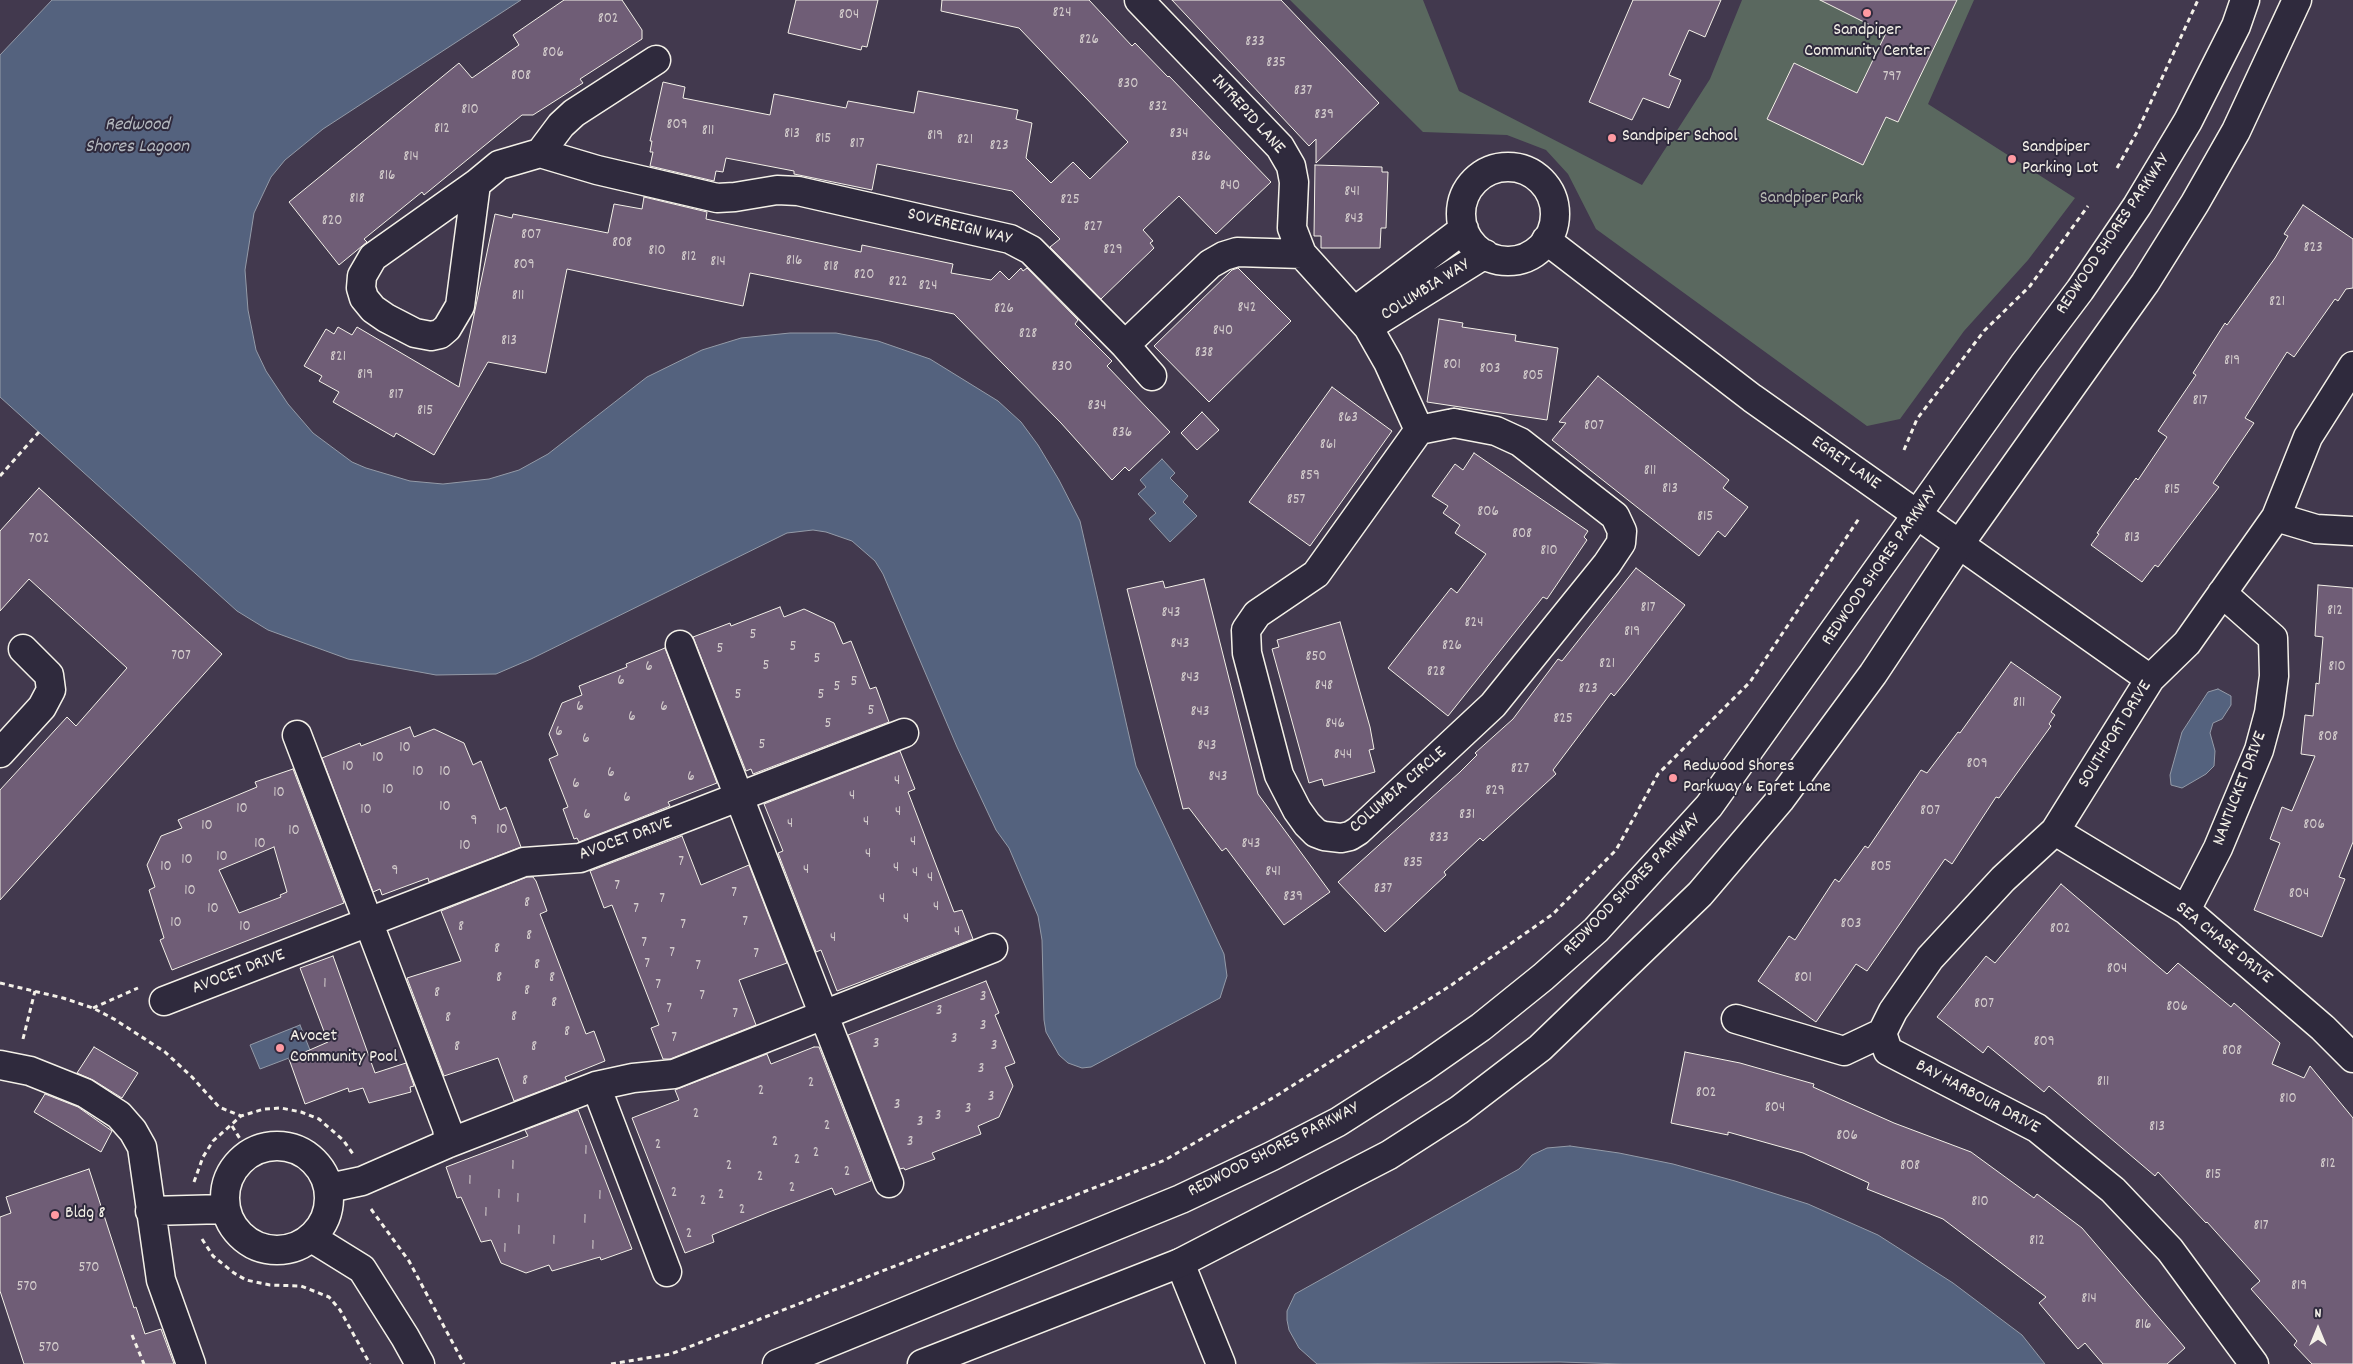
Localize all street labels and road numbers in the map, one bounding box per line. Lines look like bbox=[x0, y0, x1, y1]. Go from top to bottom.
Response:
street label: INTREPID LANE bbox=[1206, 71, 1288, 159]
street label: REDWOOD SHORES PARKWAY bbox=[2052, 151, 2176, 319]
street label: SOVEREIGN WAY bbox=[905, 205, 1013, 251]
street label: COLUMBIA WAY bbox=[1378, 255, 1474, 327]
street label: EGRET LANE bbox=[1806, 432, 1884, 496]
street label: REDWOOD SHORES PARKWAY bbox=[1818, 483, 1944, 651]
street label: SOUTHPORT DRIVE bbox=[2074, 677, 2158, 793]
street label: NANTUCKET DRIVE bbox=[2209, 729, 2273, 849]
street label: COLUMBIA CIRCLE bbox=[1346, 743, 1452, 839]
street label: REDWOOD SHORES PARKWAY bbox=[1560, 811, 1706, 961]
street label: AVOCET DRIVE bbox=[576, 813, 676, 867]
street label: SEA CHASE DRIVE bbox=[2170, 898, 2276, 990]
street label: AVOCET DRIVE bbox=[190, 945, 288, 1001]
street label: BAY HARBOUR DRIVE bbox=[1911, 1056, 2043, 1140]
street label: REDWOOD SHORES PARKWAY bbox=[1185, 1098, 1363, 1204]

